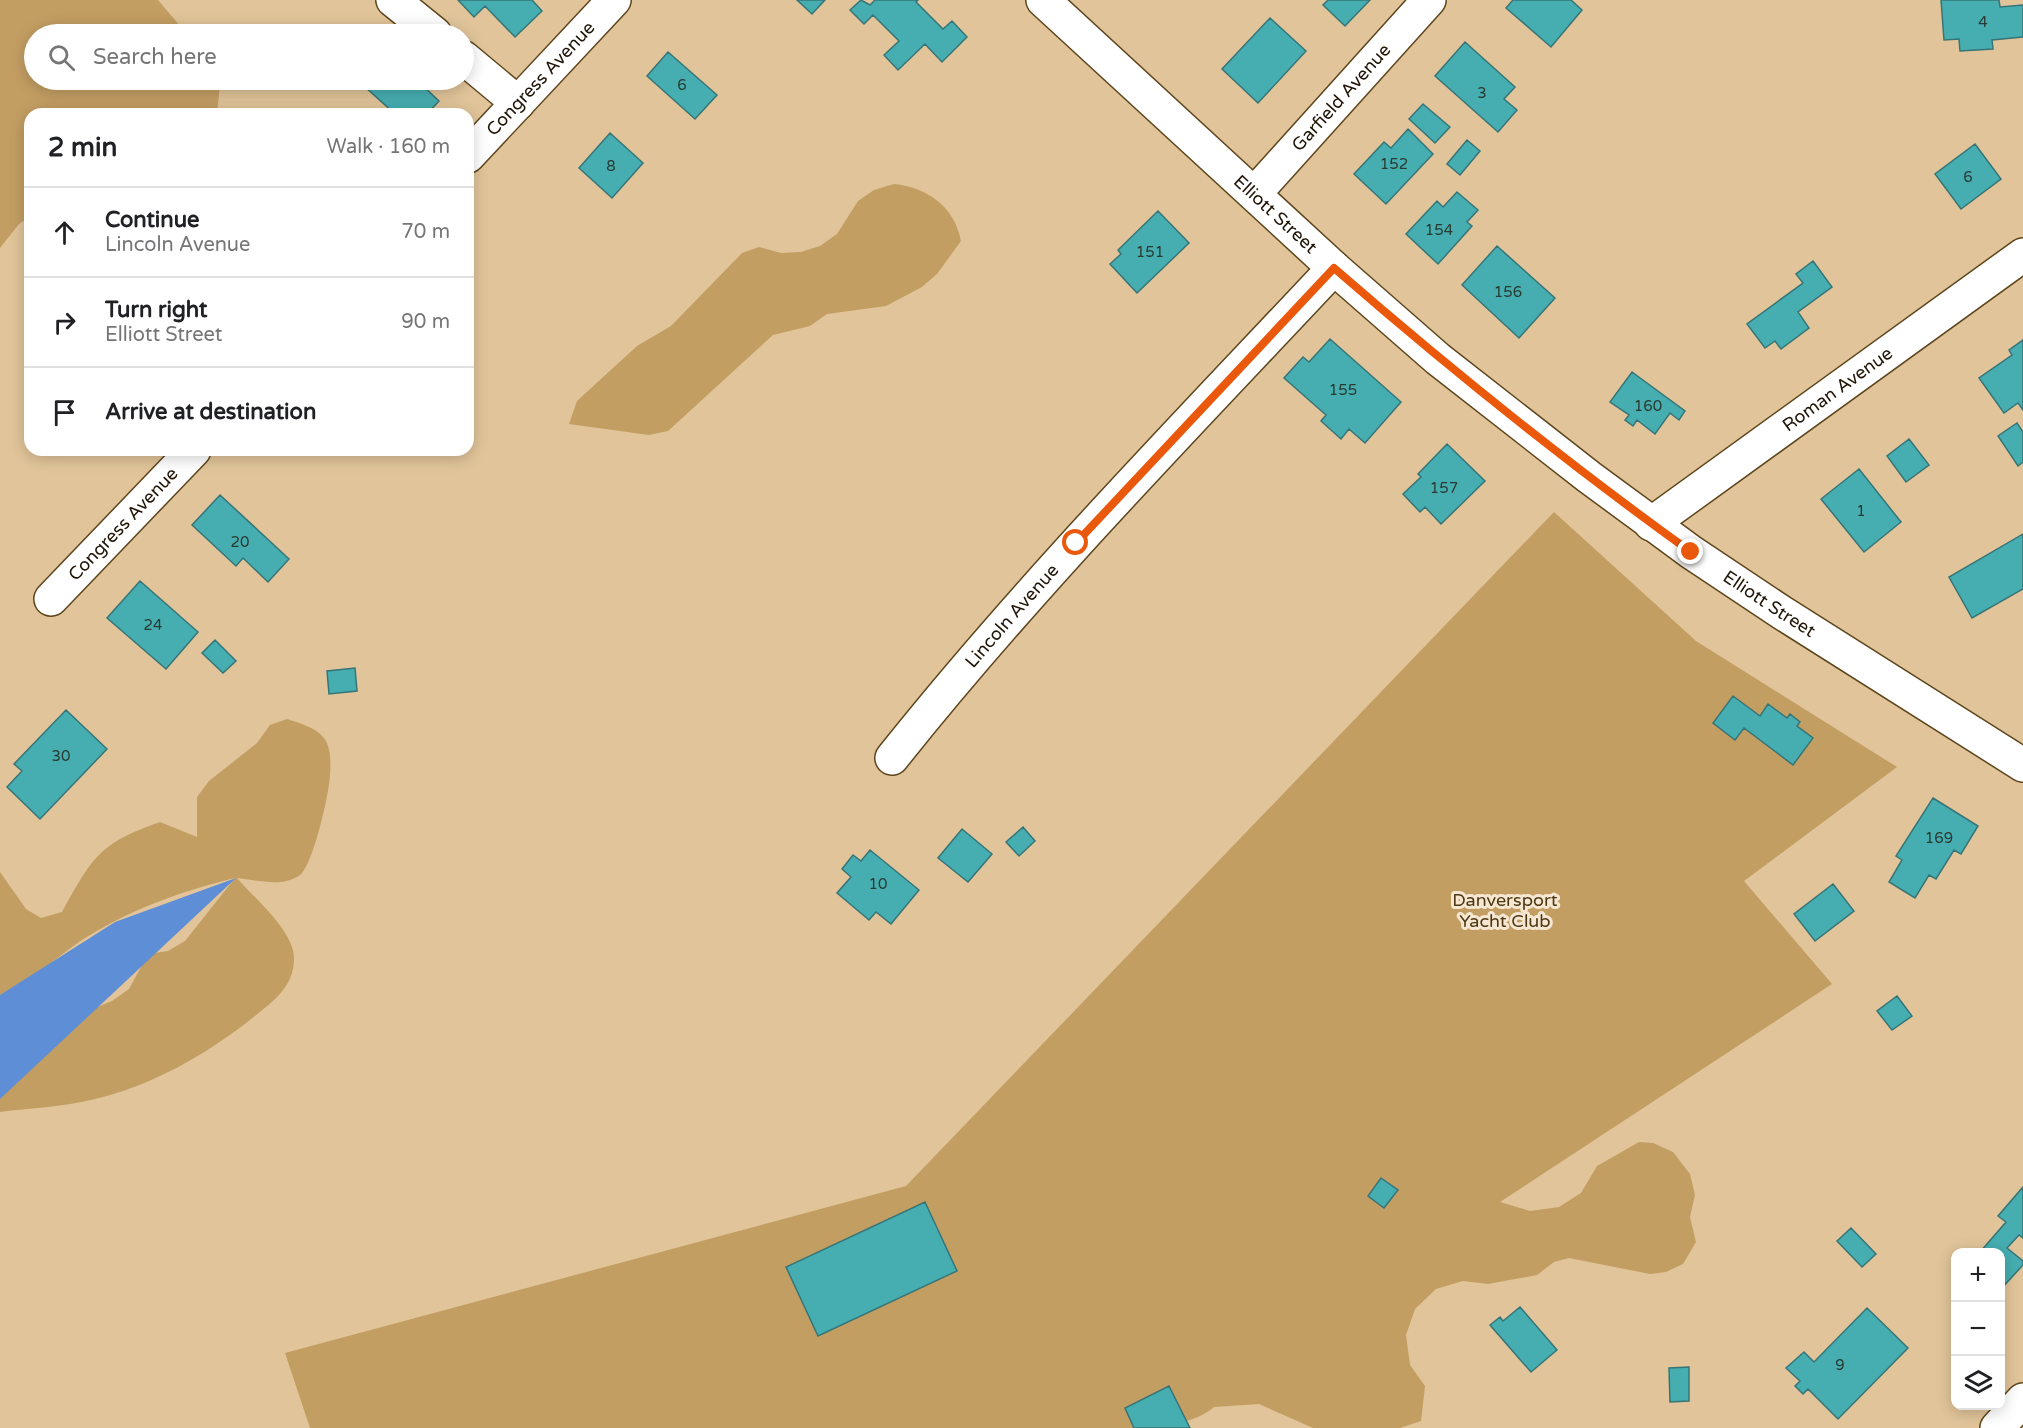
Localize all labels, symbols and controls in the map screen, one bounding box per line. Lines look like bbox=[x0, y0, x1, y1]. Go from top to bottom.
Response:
house number: 4 bbox=[1978, 13, 1988, 31]
street label: Congress Avenue bbox=[482, 17, 599, 140]
search box bbox=[24, 24, 474, 90]
street label: Garfield Avenue bbox=[1287, 39, 1395, 156]
icon: search bbox=[45, 41, 78, 74]
text: Search here bbox=[93, 44, 217, 70]
house number: 6 bbox=[677, 76, 687, 94]
house number: 3 bbox=[1477, 84, 1487, 102]
text: 2 min bbox=[48, 132, 117, 163]
text: Walk · 160 m bbox=[327, 135, 450, 159]
house number: 152 bbox=[1380, 155, 1408, 173]
house number: 8 bbox=[606, 157, 616, 175]
house number: 6 bbox=[1963, 168, 1973, 186]
street label: Elliott Street bbox=[1229, 170, 1322, 258]
text: Continue bbox=[105, 207, 200, 233]
icon: ahead bbox=[48, 216, 81, 249]
text: 70 m bbox=[401, 220, 450, 244]
house number: 154 bbox=[1425, 221, 1453, 239]
text: Lincoln Avenue bbox=[105, 233, 250, 257]
house number: 151 bbox=[1136, 243, 1164, 261]
house number: 156 bbox=[1494, 283, 1522, 301]
text: Turn right bbox=[105, 297, 207, 323]
icon: right bbox=[48, 306, 81, 339]
text: 90 m bbox=[401, 310, 450, 334]
text: Elliott Street bbox=[105, 323, 222, 347]
street label: Roman Avenue bbox=[1778, 342, 1897, 436]
house number: 155 bbox=[1329, 381, 1357, 399]
icon: arrive bbox=[48, 396, 81, 429]
house number: 160 bbox=[1634, 397, 1662, 415]
text: Arrive at destination bbox=[105, 399, 316, 425]
street label: Congress Avenue bbox=[64, 463, 182, 585]
house number: 157 bbox=[1430, 479, 1458, 497]
house number: 1 bbox=[1856, 502, 1866, 520]
route start bbox=[1062, 529, 1088, 555]
house number: 20 bbox=[231, 533, 249, 551]
route end bbox=[1677, 538, 1703, 564]
street label: Lincoln Avenue bbox=[960, 559, 1063, 672]
street label: Elliott Street bbox=[1719, 566, 1820, 642]
house number: 24 bbox=[144, 616, 162, 634]
house number: 30 bbox=[52, 747, 70, 765]
house number: 169 bbox=[1925, 829, 1953, 847]
house number: 10 bbox=[869, 875, 887, 893]
park label: Danversport Yacht Club bbox=[1452, 889, 1558, 932]
map controls bbox=[1951, 1248, 2005, 1410]
button: + bbox=[1951, 1248, 2005, 1302]
button: − bbox=[1951, 1302, 2005, 1356]
house number: 9 bbox=[1835, 1356, 1845, 1374]
button: layers bbox=[1951, 1356, 2005, 1410]

